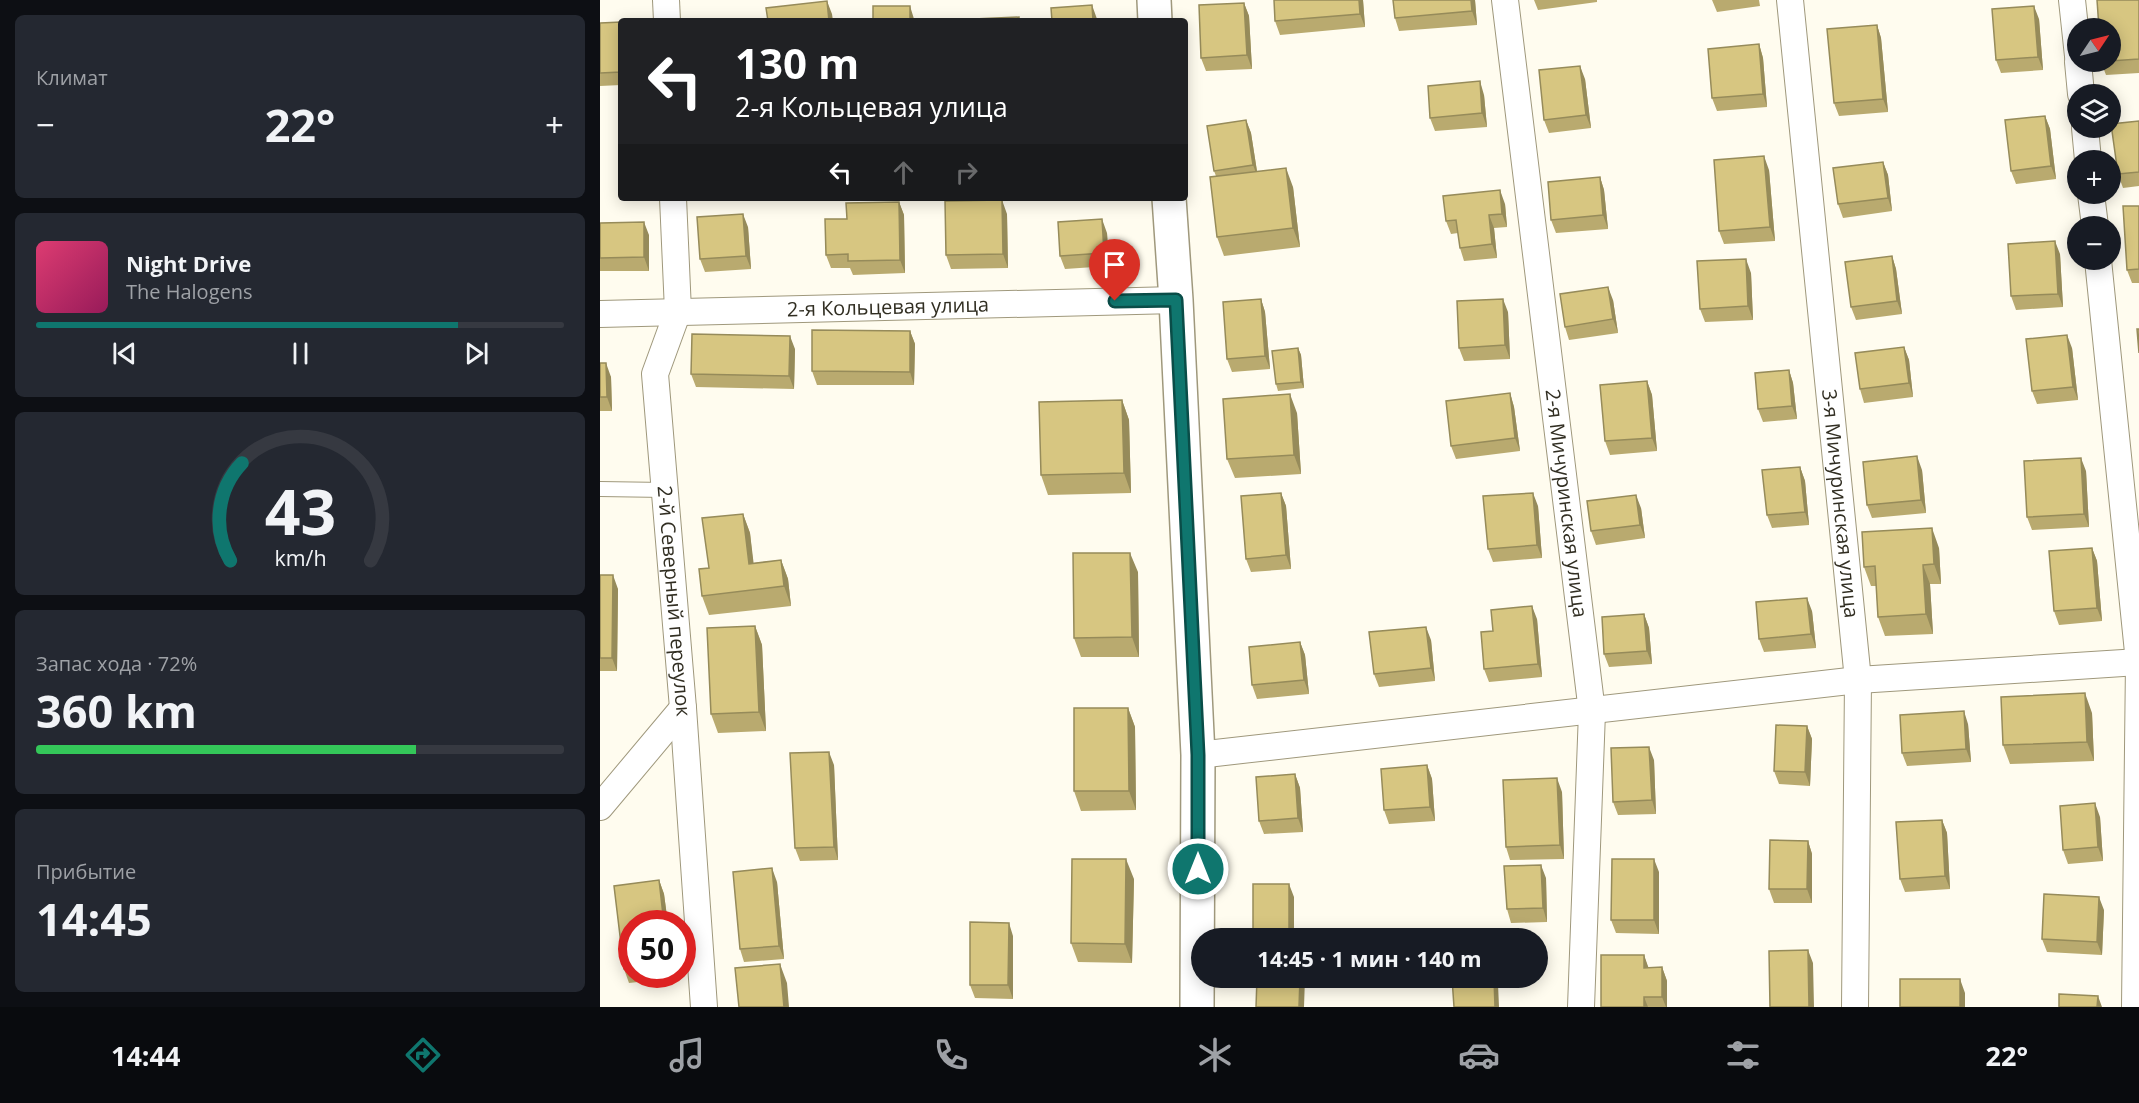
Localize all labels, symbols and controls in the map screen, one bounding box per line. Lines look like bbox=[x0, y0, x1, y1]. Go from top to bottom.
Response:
north arrow bbox=[2067, 18, 2121, 72]
map controls bbox=[2067, 18, 2121, 270]
text: 130 m bbox=[735, 34, 859, 91]
icon: left bbox=[636, 42, 714, 120]
text: Климат bbox=[36, 64, 108, 91]
button: layers bbox=[2067, 84, 2121, 138]
text: 2-я Кольцевая улица bbox=[735, 88, 1008, 125]
text: 22° bbox=[265, 94, 335, 155]
text: − bbox=[36, 102, 55, 147]
text: + bbox=[545, 102, 564, 147]
button: + bbox=[2067, 150, 2121, 204]
icon: left bbox=[824, 156, 857, 189]
icon: ahead bbox=[887, 156, 920, 189]
icon: right bbox=[950, 156, 983, 189]
button: − bbox=[2067, 216, 2121, 270]
pin bbox=[1089, 239, 1140, 301]
text: Night Drive bbox=[126, 248, 251, 278]
icon: arrive bbox=[1098, 248, 1131, 281]
text: The Halogens bbox=[126, 278, 253, 305]
street label: 2-я Кольцевая улица bbox=[787, 291, 989, 322]
icon: previous bbox=[108, 337, 141, 370]
icon: pause bbox=[284, 337, 317, 370]
icon: next bbox=[460, 337, 493, 370]
street label: 2-я Мичуринская улица bbox=[1540, 387, 1594, 619]
street label: 3-я Мичуринская улица bbox=[1816, 388, 1866, 619]
text: 43 bbox=[264, 468, 336, 553]
street label: 2-й Северный переулок bbox=[651, 484, 698, 718]
text: km/h bbox=[274, 543, 326, 572]
text: Запас хода · 72% bbox=[36, 650, 197, 677]
text: 360 km bbox=[36, 680, 197, 741]
position arrow bbox=[1166, 837, 1230, 901]
text: Прибытие bbox=[36, 858, 136, 885]
text: 14:45 bbox=[36, 888, 152, 949]
speed limit sign: 50 bbox=[618, 910, 696, 988]
text: 14:45 · 1 мин · 140 m bbox=[1257, 943, 1482, 973]
icon: directions bbox=[402, 1034, 444, 1076]
icon: music bbox=[666, 1034, 708, 1076]
icon: phone bbox=[930, 1034, 972, 1076]
icon: climate bbox=[1194, 1034, 1236, 1076]
icon: car bbox=[1458, 1034, 1500, 1076]
icon: filters bbox=[1722, 1034, 1764, 1076]
text: 14:44 bbox=[111, 1037, 180, 1074]
text: 22° bbox=[1986, 1037, 2028, 1074]

